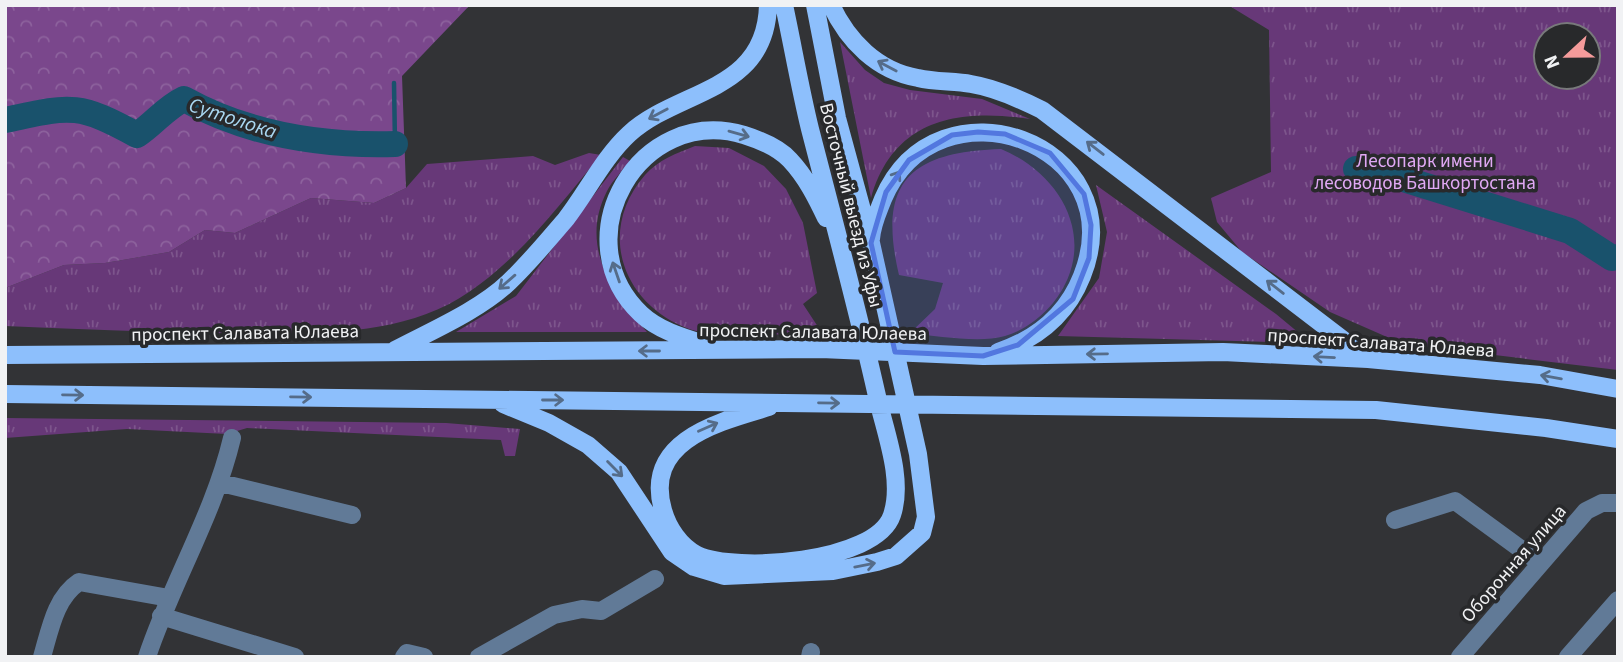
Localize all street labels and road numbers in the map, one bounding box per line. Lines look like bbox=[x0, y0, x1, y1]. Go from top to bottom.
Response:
street label: Восточный выезд из Уфы bbox=[812, 100, 889, 310]
street label: проспект Салавата Юлаева bbox=[699, 317, 927, 348]
street label: проспект Салавата Юлаева bbox=[131, 318, 359, 349]
street label: проспект Салавата Юлаева bbox=[1266, 322, 1495, 365]
street label: Оборонная улица bbox=[1455, 499, 1573, 629]

